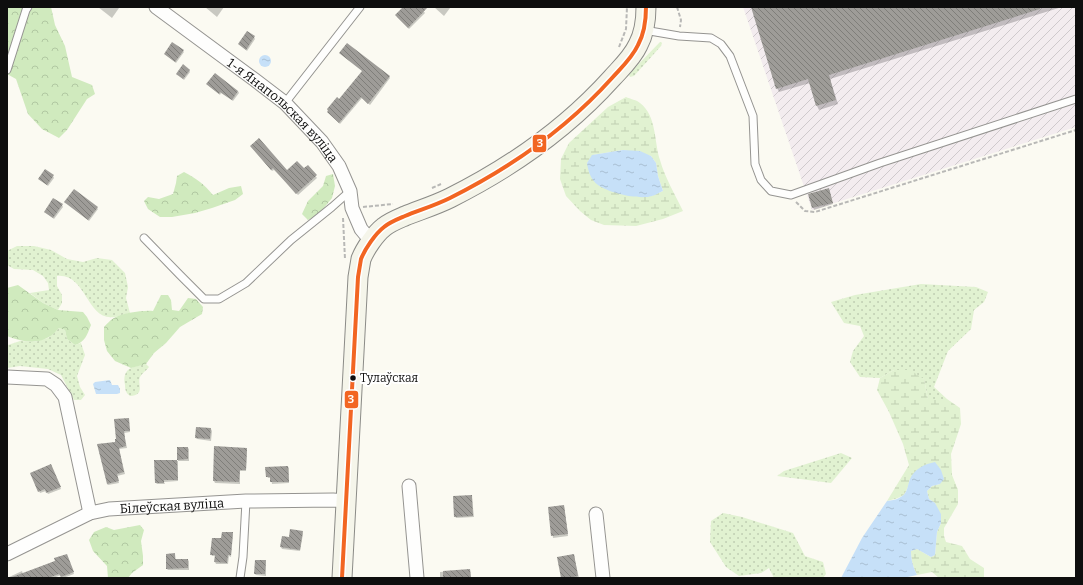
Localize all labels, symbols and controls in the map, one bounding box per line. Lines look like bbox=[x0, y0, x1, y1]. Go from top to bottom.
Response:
street label: 1-я Янапольская вуліца bbox=[224, 55, 341, 165]
line badge: 3 bbox=[532, 134, 547, 153]
text: 3 bbox=[537, 137, 543, 150]
place label: Тулаўская bbox=[360, 371, 419, 385]
marker: Тулаўская bbox=[348, 373, 358, 383]
line badge: 3 bbox=[344, 390, 359, 409]
text: 3 bbox=[348, 393, 354, 406]
street label: Білеўская вуліца bbox=[119, 495, 225, 516]

